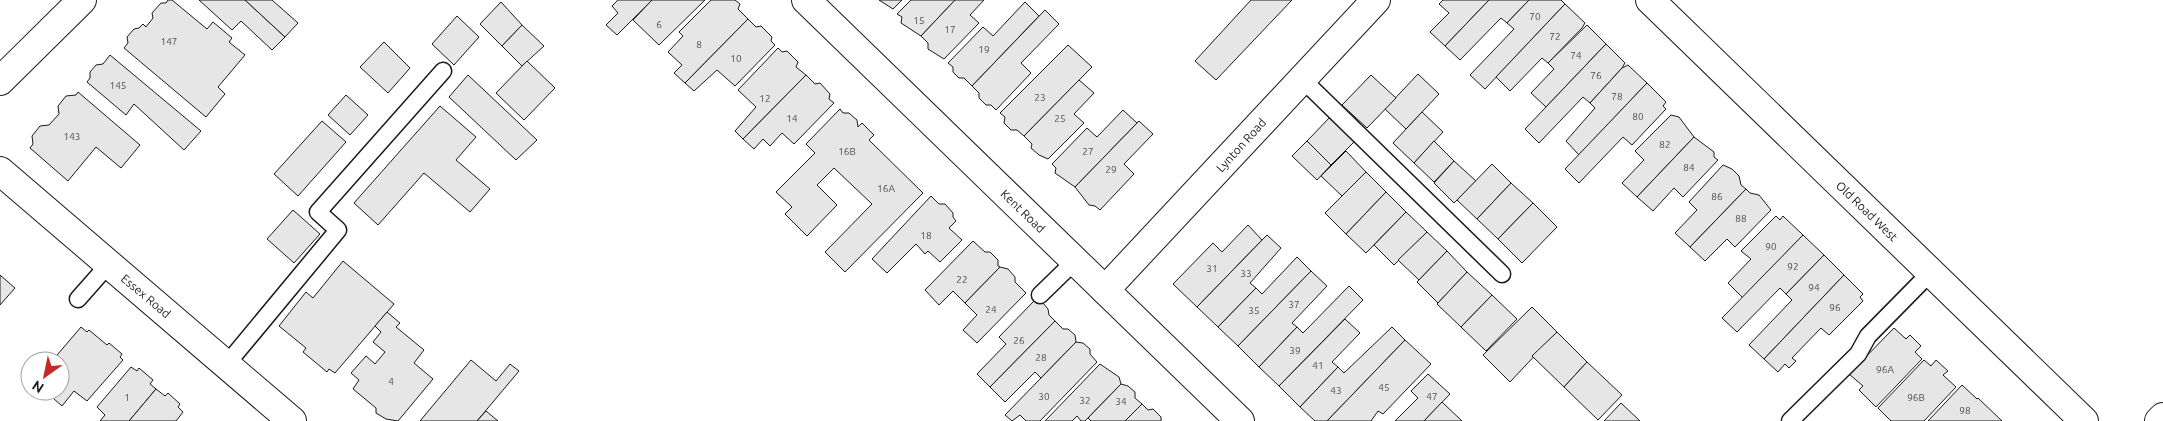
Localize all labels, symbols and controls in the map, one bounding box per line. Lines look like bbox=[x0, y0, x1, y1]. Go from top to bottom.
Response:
house number: 70 bbox=[1529, 11, 1541, 22]
house number: 15 bbox=[913, 15, 925, 26]
house number: 6 bbox=[656, 19, 662, 30]
house number: 17 bbox=[944, 24, 956, 35]
house number: 72 bbox=[1549, 31, 1561, 42]
house number: 147 bbox=[161, 36, 177, 47]
house number: 8 bbox=[696, 39, 702, 50]
house number: 19 bbox=[978, 44, 990, 55]
house number: 74 bbox=[1570, 50, 1582, 61]
house number: 10 bbox=[730, 53, 742, 64]
house number: 76 bbox=[1590, 70, 1602, 81]
house number: 145 bbox=[110, 80, 126, 91]
house number: 78 bbox=[1611, 91, 1623, 102]
house number: 23 bbox=[1034, 92, 1046, 103]
house number: 12 bbox=[759, 93, 771, 104]
house number: 80 bbox=[1632, 111, 1644, 122]
house number: 14 bbox=[786, 113, 798, 124]
house number: 25 bbox=[1054, 113, 1066, 124]
street label: Lynton Road bbox=[1214, 116, 1268, 174]
house number: 143 bbox=[64, 131, 80, 142]
house number: 82 bbox=[1659, 139, 1671, 150]
house number: 16B bbox=[838, 146, 856, 157]
house number: 27 bbox=[1082, 146, 1094, 157]
house number: 84 bbox=[1683, 162, 1695, 173]
house number: 29 bbox=[1105, 164, 1117, 175]
street label: Old Road West bbox=[1834, 178, 1901, 244]
house number: 16A bbox=[877, 183, 895, 194]
street label: Kent Road bbox=[998, 187, 1048, 235]
house number: 86 bbox=[1711, 191, 1723, 202]
house number: 88 bbox=[1735, 213, 1747, 224]
house number: 18 bbox=[920, 230, 932, 241]
house number: 90 bbox=[1765, 241, 1777, 252]
house number: 92 bbox=[1787, 261, 1799, 272]
house number: 31 bbox=[1206, 263, 1218, 274]
house number: 33 bbox=[1240, 268, 1252, 279]
street label: Essex Road bbox=[119, 272, 173, 320]
house number: 22 bbox=[956, 274, 968, 285]
house number: 94 bbox=[1808, 282, 1820, 293]
house number: 37 bbox=[1288, 299, 1300, 310]
house number: 96 bbox=[1829, 302, 1841, 313]
house number: 24 bbox=[985, 304, 997, 315]
house number: 35 bbox=[1248, 305, 1260, 316]
house number: 26 bbox=[1013, 335, 1025, 346]
house number: 39 bbox=[1289, 345, 1301, 356]
north arrow bbox=[20, 351, 70, 401]
house number: 28 bbox=[1035, 352, 1047, 363]
house number: 41 bbox=[1312, 360, 1324, 371]
house number: 96A bbox=[1876, 364, 1894, 375]
house number: 4 bbox=[388, 376, 394, 387]
text: N bbox=[29, 377, 47, 396]
house number: 45 bbox=[1378, 382, 1390, 393]
house number: 43 bbox=[1330, 385, 1342, 396]
house number: 30 bbox=[1038, 391, 1050, 402]
house number: 47 bbox=[1426, 391, 1438, 402]
house number: 1 bbox=[124, 392, 130, 403]
house number: 96B bbox=[1907, 392, 1925, 403]
house number: 32 bbox=[1079, 395, 1091, 406]
house number: 34 bbox=[1115, 396, 1127, 407]
house number: 98 bbox=[1959, 405, 1971, 416]

